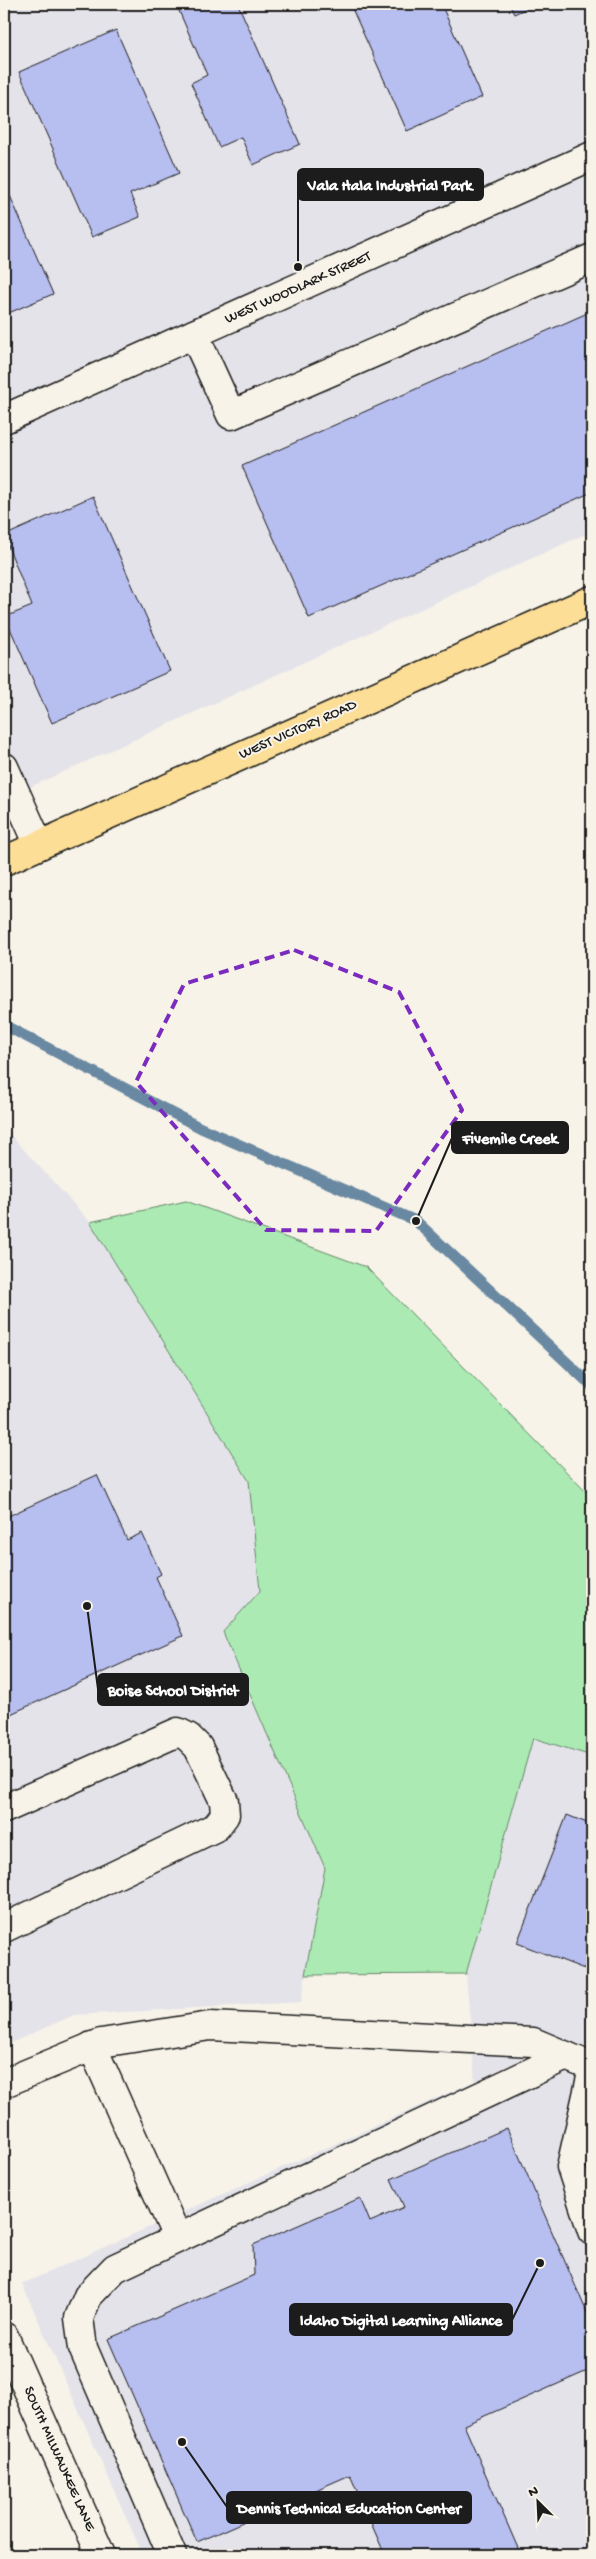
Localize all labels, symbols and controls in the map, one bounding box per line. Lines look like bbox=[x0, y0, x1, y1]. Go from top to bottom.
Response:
callout: Vala Hala Industrial Park bbox=[298, 169, 483, 200]
text: Vala Hala Industrial Park bbox=[307, 178, 474, 197]
street label: WEST WOODLARK STREET bbox=[222, 247, 375, 328]
street label: WEST VICTORY ROAD bbox=[236, 696, 360, 764]
callout: Fivemile Creek bbox=[452, 1122, 568, 1153]
text: Fivemile Creek bbox=[461, 1131, 560, 1150]
callout: Boise School District bbox=[98, 1674, 248, 1705]
text: Boise School District bbox=[107, 1683, 240, 1702]
callout: Idaho Digital Learning Alliance bbox=[290, 2304, 512, 2335]
text: Idaho Digital Learning Alliance bbox=[300, 2313, 503, 2332]
street label: SOUTH MILWAUKEE LANE bbox=[19, 2384, 99, 2535]
north arrow bbox=[514, 2476, 564, 2526]
text: N bbox=[526, 2483, 541, 2502]
callout: Dennis Technical Education Center bbox=[227, 2492, 471, 2523]
text: Dennis Technical Education Center bbox=[235, 2501, 463, 2520]

